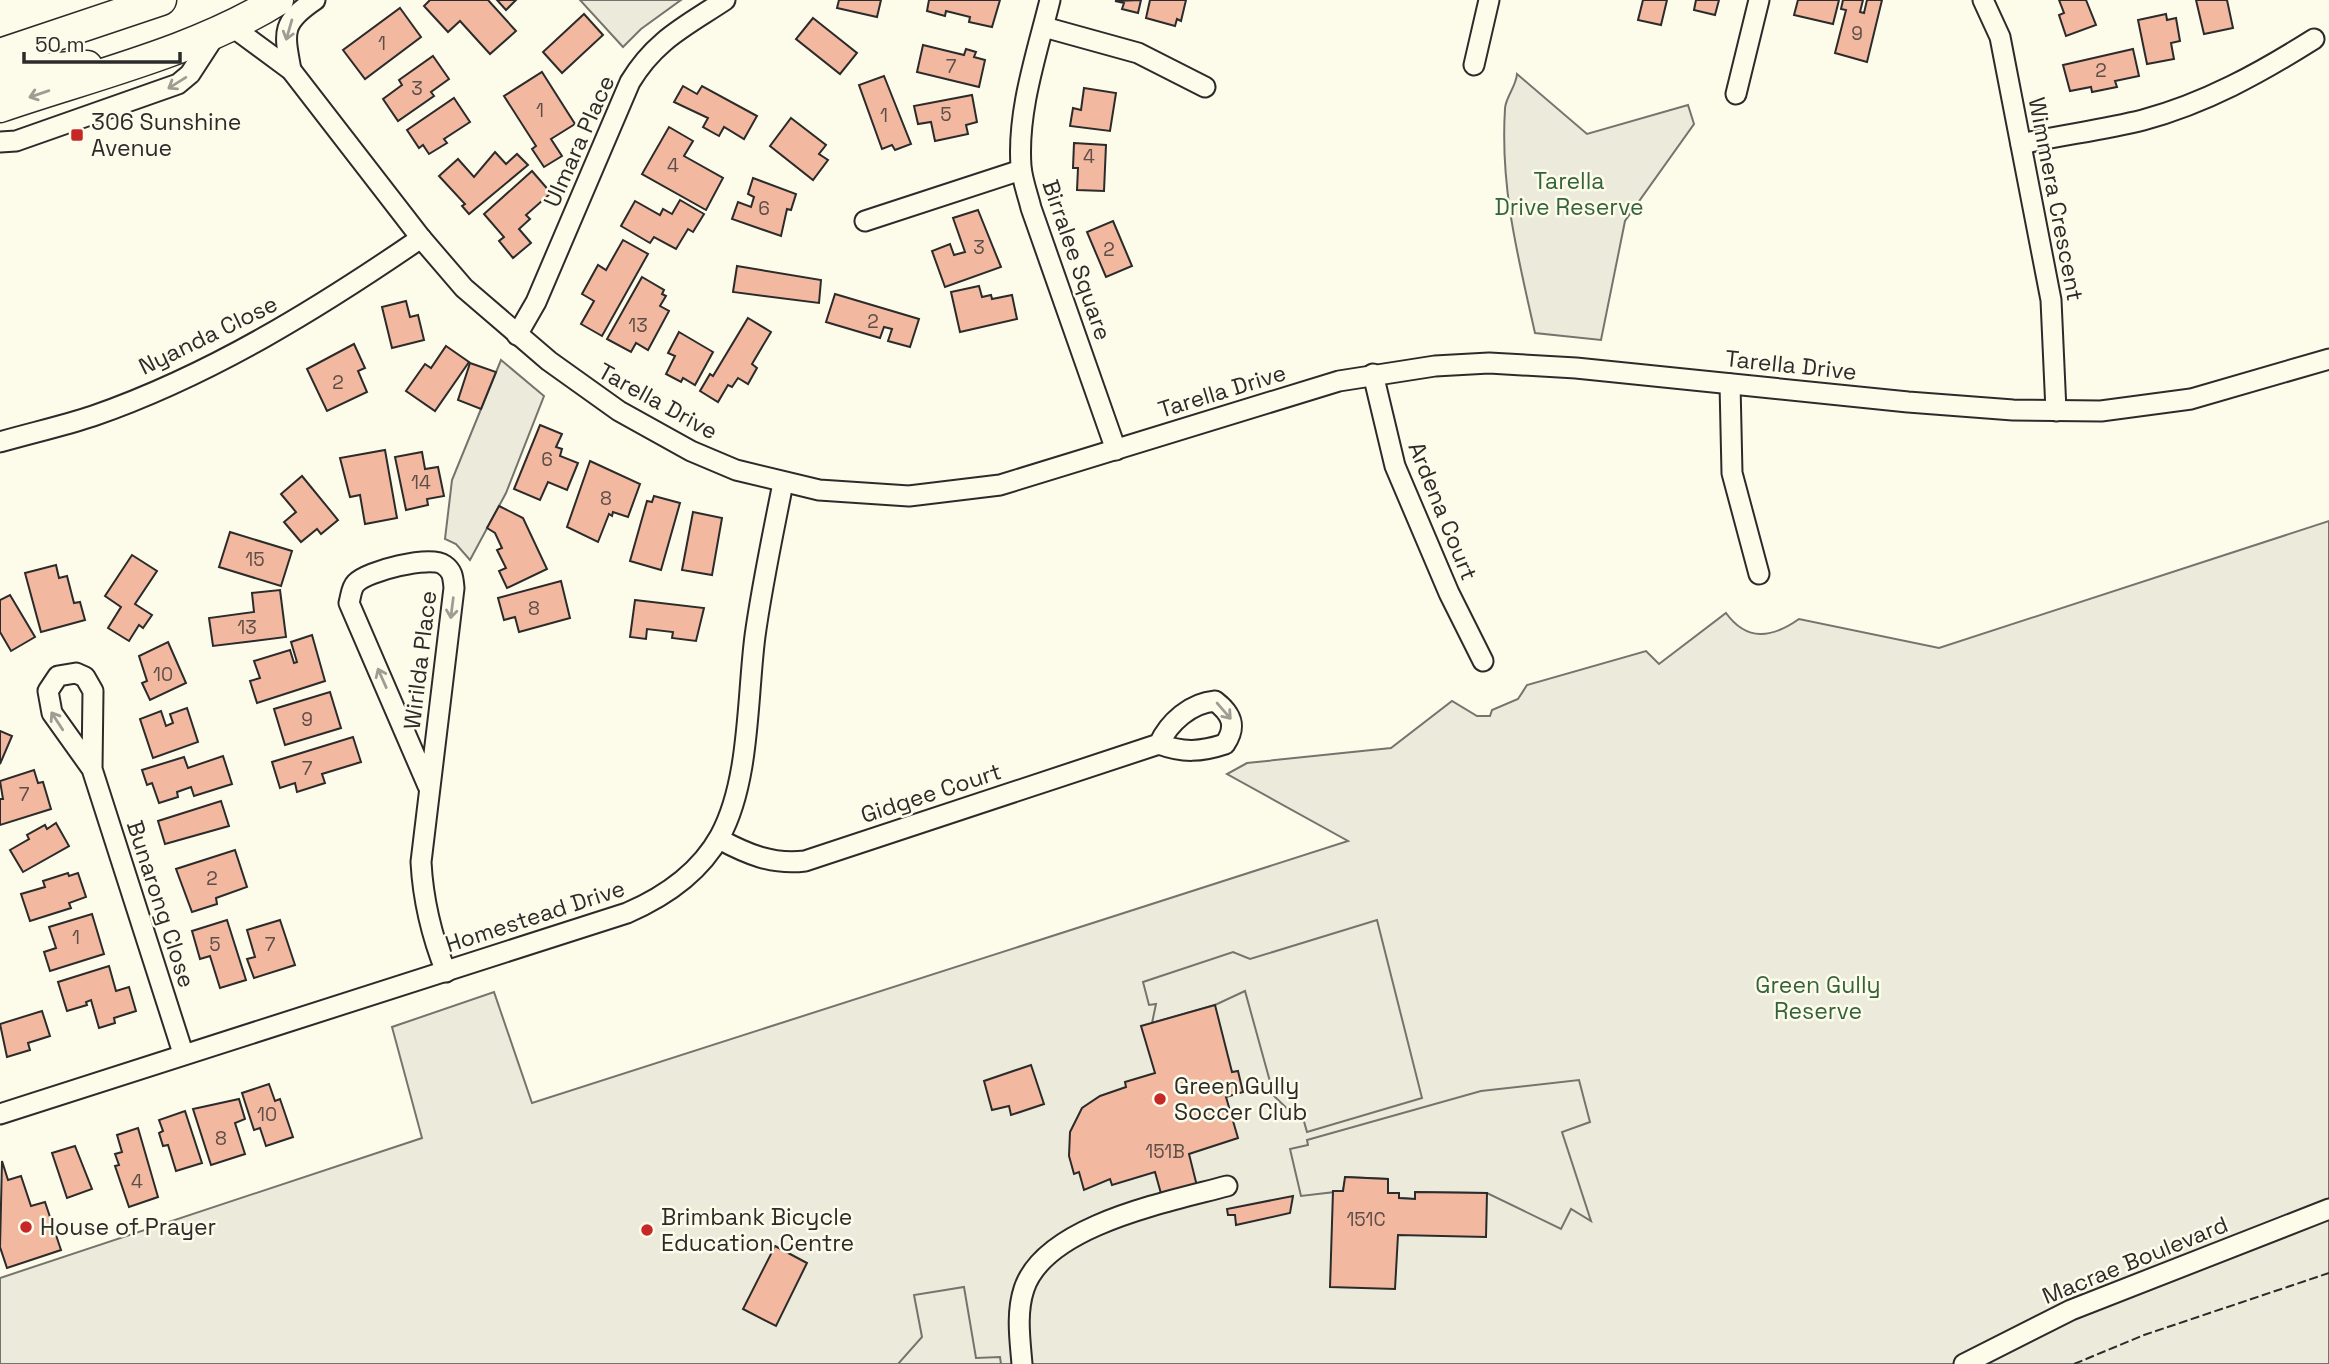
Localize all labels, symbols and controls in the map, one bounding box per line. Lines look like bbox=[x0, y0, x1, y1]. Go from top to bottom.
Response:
one-way arrow bbox=[282, 18, 295, 40]
scale bar bbox=[24, 21, 180, 65]
house number: 9 bbox=[1851, 21, 1863, 46]
text: 50 m bbox=[35, 31, 85, 58]
house number: 1 bbox=[378, 31, 386, 56]
house number: 7 bbox=[946, 54, 957, 79]
house number: 2 bbox=[2095, 58, 2107, 83]
street label: Ulmara Place bbox=[537, 70, 621, 212]
one-way arrow bbox=[168, 76, 188, 90]
house number: 3 bbox=[411, 76, 423, 101]
one-way arrow bbox=[29, 89, 51, 101]
street label: Wimmera Crescent bbox=[2022, 95, 2090, 303]
house number: 1 bbox=[536, 98, 544, 123]
house number: 5 bbox=[940, 102, 952, 127]
house number: 1 bbox=[880, 103, 888, 128]
place label: 306 Sunshine Avenue bbox=[91, 107, 241, 163]
marker: 306 Sunshine Avenue bbox=[69, 127, 85, 143]
house number: 4 bbox=[1083, 144, 1095, 169]
house number: 4 bbox=[667, 153, 679, 178]
park label: Tarella Drive Reserve bbox=[1494, 166, 1644, 222]
street label: Birralee Square bbox=[1035, 176, 1119, 344]
house number: 6 bbox=[758, 196, 770, 221]
house number: 3 bbox=[973, 235, 985, 260]
house number: 2 bbox=[1103, 237, 1115, 262]
street label: Nyanda Close bbox=[134, 288, 282, 382]
house number: 2 bbox=[867, 309, 879, 334]
house number: 13 bbox=[628, 313, 648, 338]
street label: Tarella Drive bbox=[1724, 343, 1858, 387]
street label: Tarella Drive bbox=[593, 356, 723, 446]
street label: Tarella Drive bbox=[1154, 357, 1290, 425]
house number: 2 bbox=[332, 370, 344, 395]
street label: Ardena Court bbox=[1402, 437, 1484, 585]
house number: 6 bbox=[541, 447, 553, 472]
house number: 14 bbox=[411, 470, 431, 495]
house number: 8 bbox=[600, 486, 612, 511]
house number: 15 bbox=[245, 547, 265, 572]
street label: Wirilda Place bbox=[397, 589, 443, 731]
one-way arrow bbox=[445, 596, 458, 618]
house number: 8 bbox=[528, 596, 540, 621]
house number: 13 bbox=[237, 615, 257, 640]
house number: 10 bbox=[153, 662, 173, 687]
one-way arrow bbox=[374, 668, 387, 690]
one-way arrow bbox=[1216, 702, 1232, 720]
house number: 9 bbox=[301, 707, 313, 732]
one-way arrow bbox=[50, 711, 64, 731]
house number: 7 bbox=[302, 756, 313, 781]
street label: Gidgee Court bbox=[857, 756, 1005, 830]
house number: 7 bbox=[19, 782, 30, 807]
street label: Bunarong Close bbox=[120, 817, 202, 991]
house number: 2 bbox=[206, 866, 218, 891]
street label: Homestead Drive bbox=[441, 873, 629, 959]
house number: 1 bbox=[72, 925, 80, 950]
house number: 5 bbox=[209, 932, 221, 957]
house number: 7 bbox=[265, 932, 276, 957]
park label: Green Gully Reserve bbox=[1755, 970, 1881, 1026]
place label: Green Gully Soccer Club bbox=[1174, 1071, 1307, 1127]
marker: Green Gully Soccer Club bbox=[1152, 1091, 1168, 1107]
house number: 10 bbox=[257, 1102, 277, 1127]
house number: 8 bbox=[215, 1126, 227, 1151]
house number: 151B bbox=[1145, 1139, 1185, 1164]
house number: 4 bbox=[131, 1169, 143, 1194]
place label: Brimbank Bicycle Education Centre bbox=[661, 1202, 854, 1258]
house number: 151C bbox=[1346, 1207, 1386, 1232]
street label: Macrae Boulevard bbox=[2038, 1209, 2232, 1311]
place label: House of Prayer bbox=[40, 1212, 216, 1242]
marker: House of Prayer bbox=[18, 1219, 34, 1235]
marker: Brimbank Bicycle Education Centre bbox=[639, 1222, 655, 1238]

